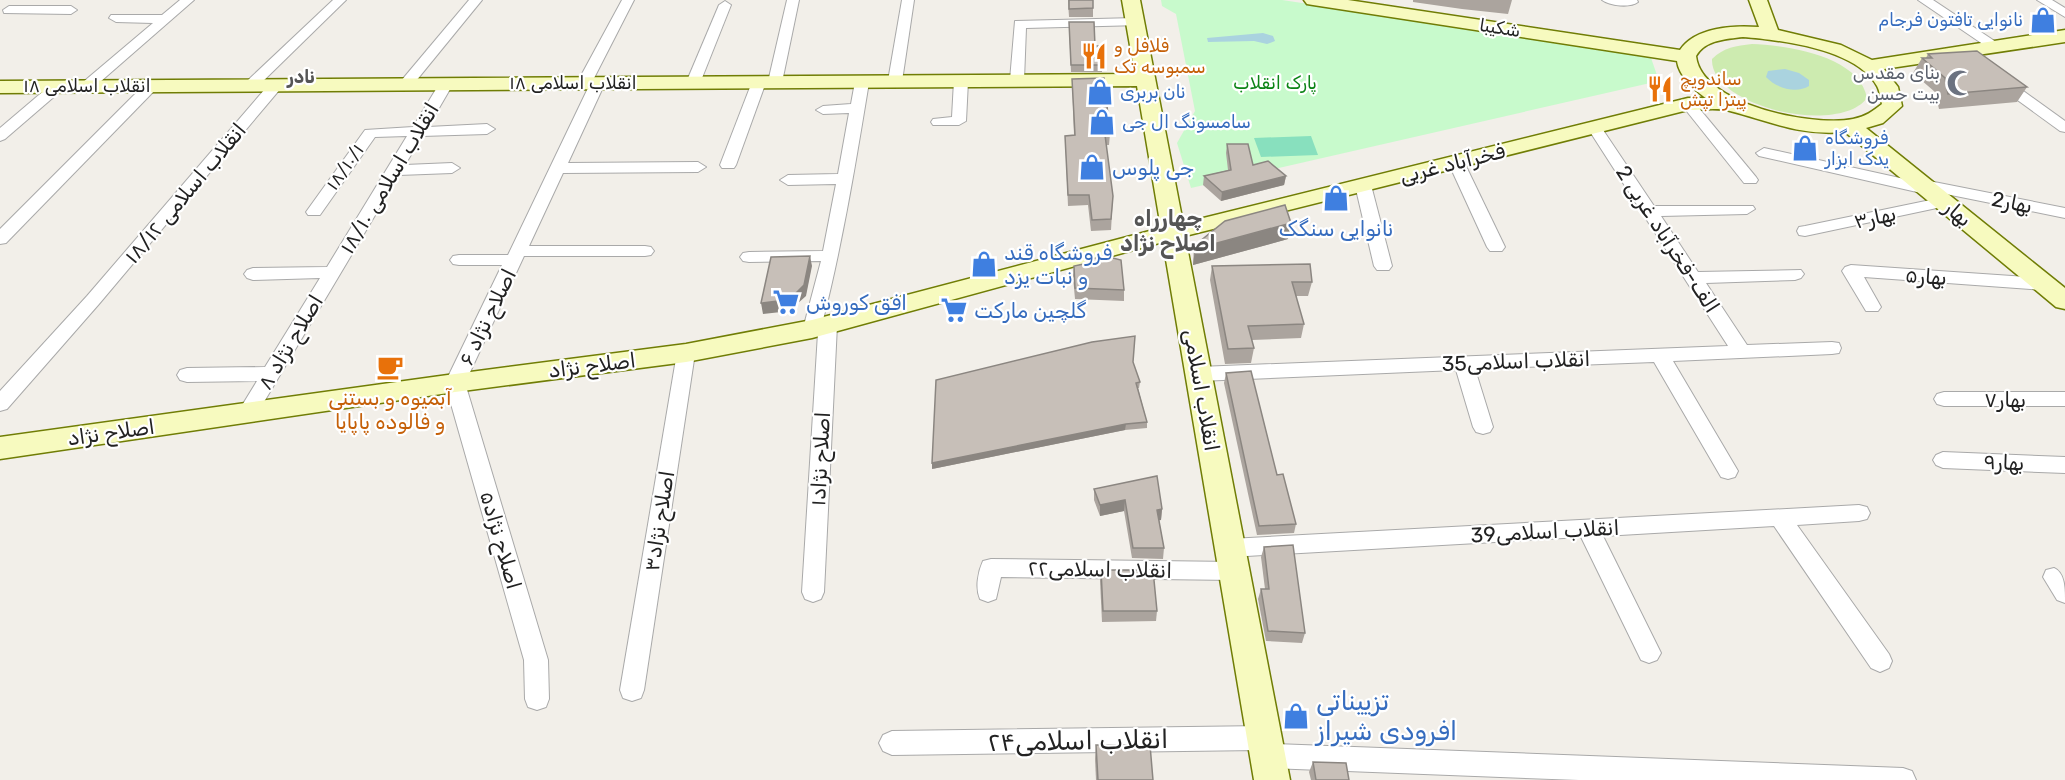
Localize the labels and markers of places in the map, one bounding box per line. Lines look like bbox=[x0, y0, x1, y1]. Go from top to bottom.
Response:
shop icon: نانوایی تافتون فرجام bbox=[2028, 5, 2058, 35]
place label: نانوایی تافتون فرجام bbox=[1878, 9, 2023, 31]
place label: فلافل و سمبوسه تک bbox=[1114, 35, 1206, 78]
restaurant icon: فلافل و سمبوسه تک bbox=[1079, 41, 1109, 71]
place label: بنای مقدس بیت حسن bbox=[1853, 62, 1940, 105]
place label: ساندویچ پیتزا تپش bbox=[1680, 68, 1747, 112]
mosque icon: بنای مقدس بیت حسن bbox=[1945, 68, 1975, 98]
restaurant icon: ساندویچ پیتزا تپش bbox=[1645, 74, 1675, 104]
shop icon: نان بربری bbox=[1085, 77, 1115, 107]
place label: نان بربری bbox=[1120, 81, 1186, 103]
shop icon: سامسونگ ال جی bbox=[1087, 107, 1117, 137]
place label: سامسونگ ال جی bbox=[1122, 111, 1251, 133]
place label: فروشگاه یدک ابزار bbox=[1824, 127, 1889, 170]
shop icon: فروشگاه یدک ابزار bbox=[1790, 133, 1820, 163]
shop icon: جی پلوس bbox=[1077, 152, 1107, 182]
place label: جی پلوس bbox=[1112, 155, 1194, 182]
shop icon: نانوایی سنگک bbox=[1321, 183, 1351, 213]
place label: نانوایی سنگک bbox=[1279, 216, 1393, 241]
place label: فروشگاه قند و نبات یزد bbox=[1004, 240, 1112, 290]
shop icon: فروشگاه قند و نبات یزد bbox=[969, 249, 999, 279]
supermarket icon: افق کوروش bbox=[771, 287, 801, 317]
place label: افق کوروش bbox=[806, 290, 907, 316]
supermarket icon: گلچین مارکت bbox=[939, 295, 969, 325]
place label: گلچین مارکت bbox=[974, 298, 1087, 324]
cafe icon: آبمیوه و بستنی و فالوده پاپایا bbox=[375, 352, 405, 382]
place label: آبمیوه و بستنی و فالوده پاپایا bbox=[328, 385, 452, 436]
place label: تزییناتی افرودی شیراز bbox=[1314, 686, 1457, 747]
shop icon: تزییناتی افرودی شیراز bbox=[1281, 701, 1311, 731]

